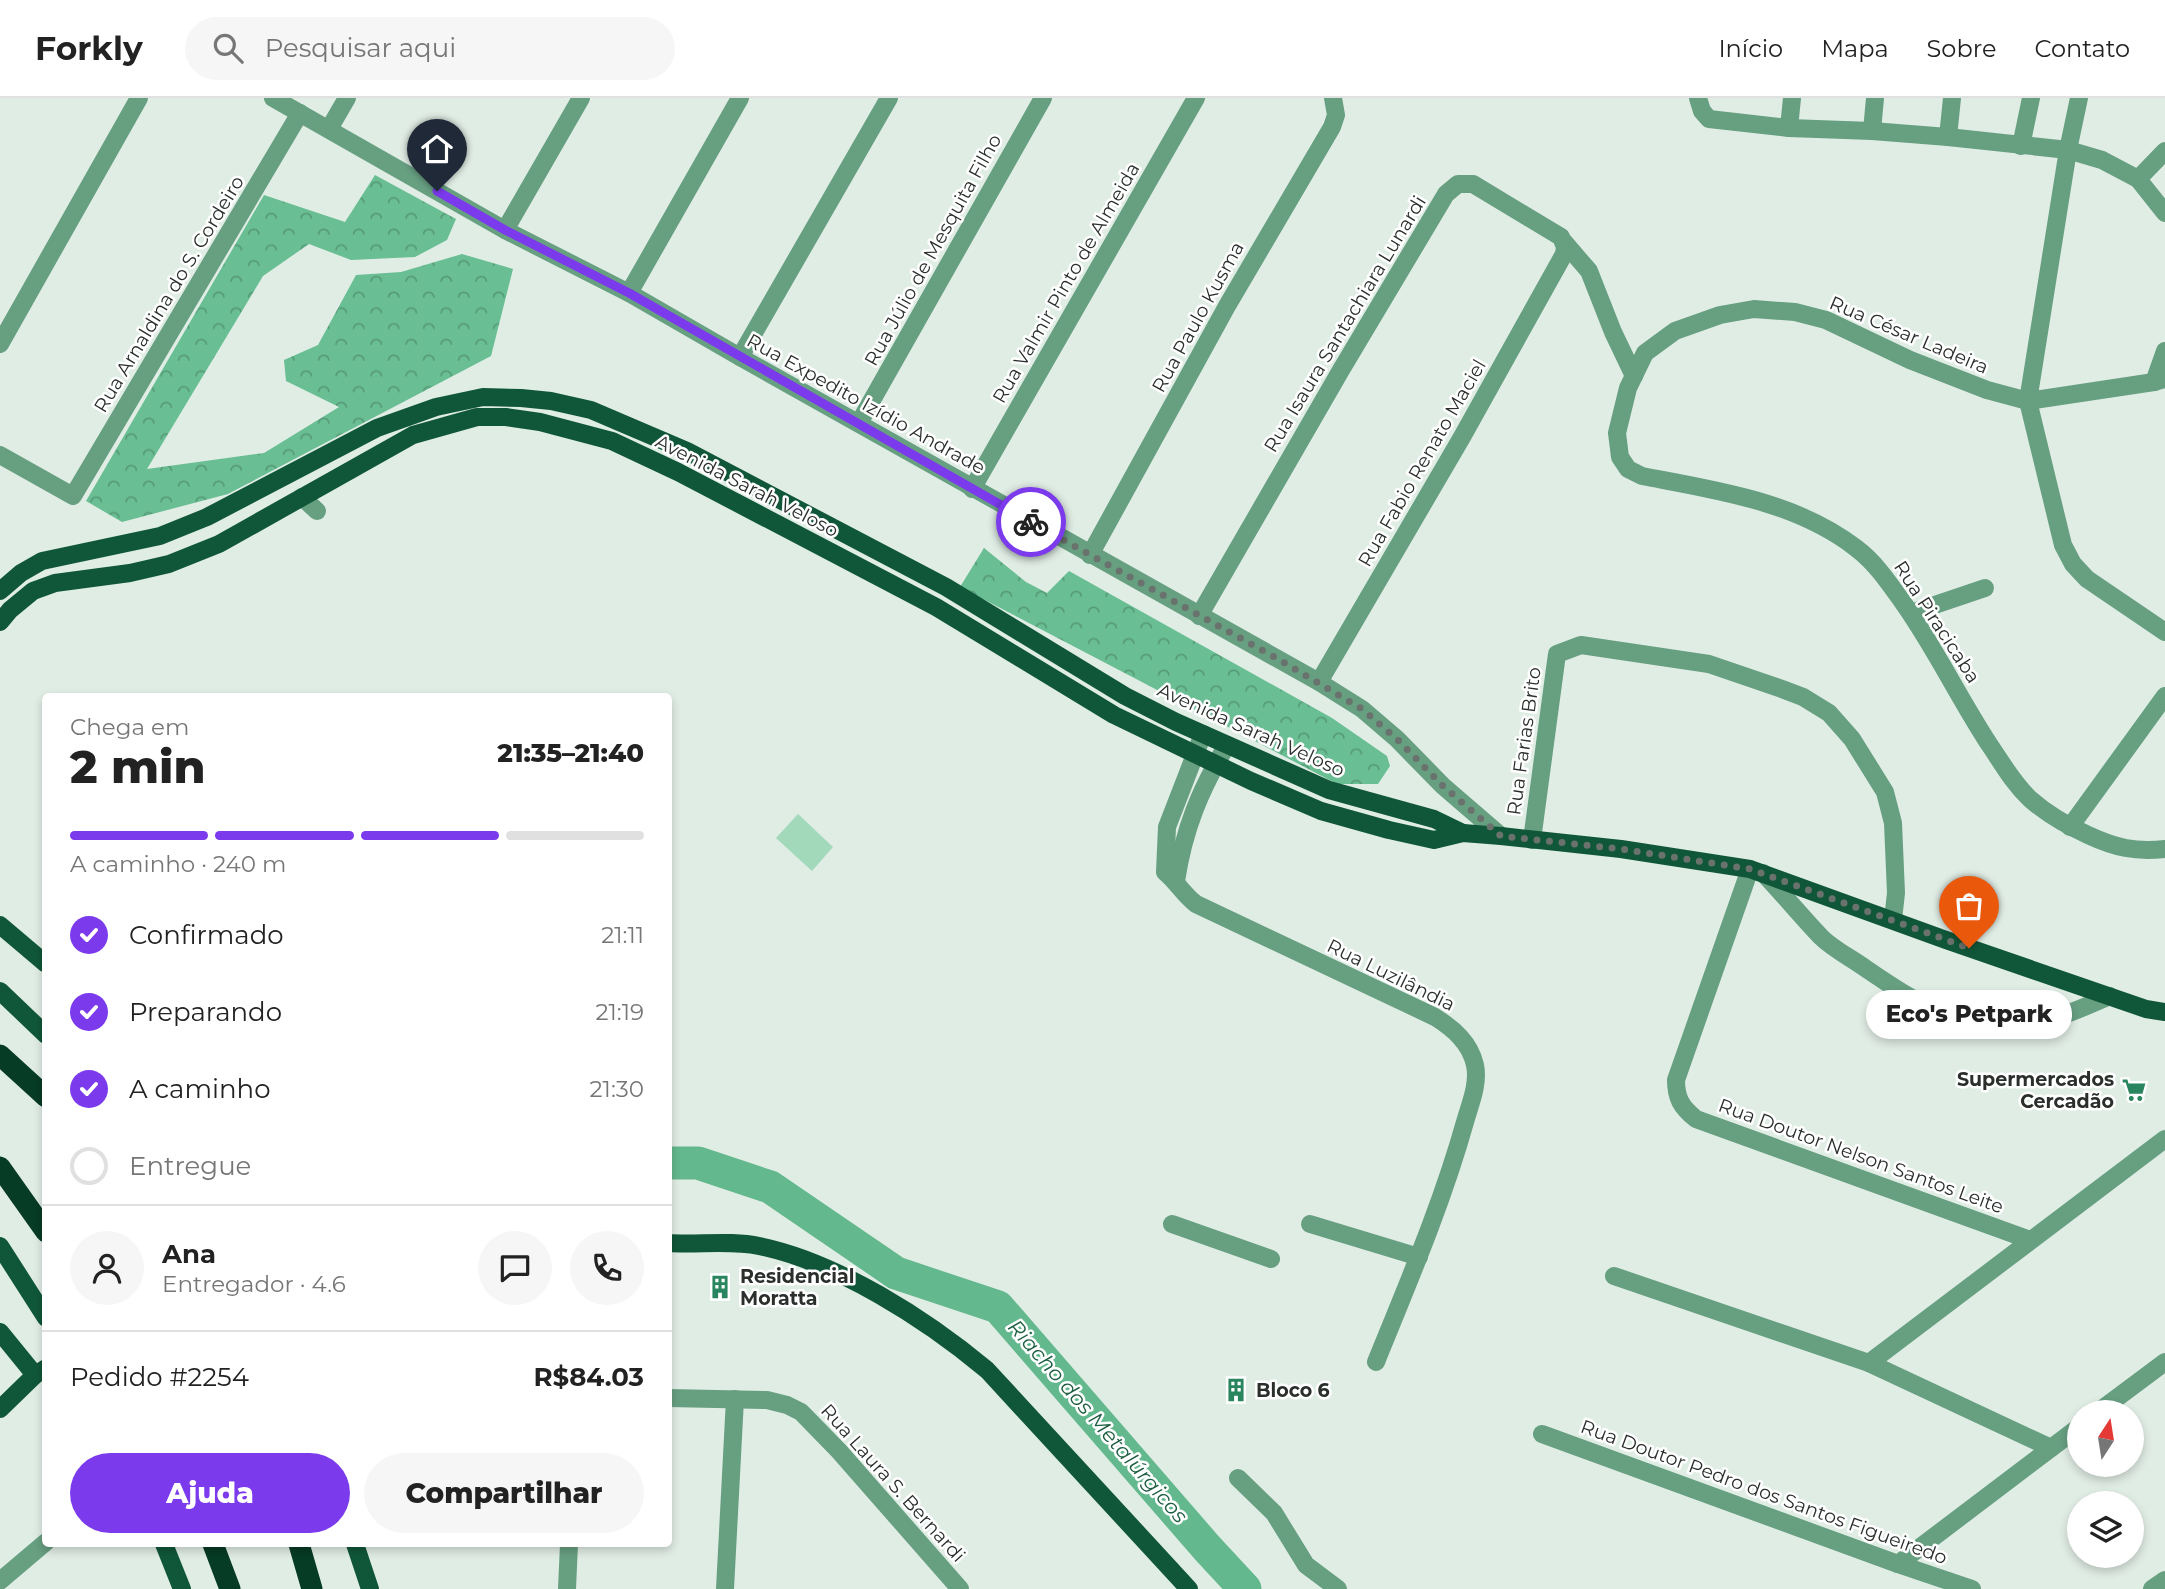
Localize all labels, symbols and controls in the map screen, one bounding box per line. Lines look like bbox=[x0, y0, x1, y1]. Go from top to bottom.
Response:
search box bbox=[185, 17, 675, 80]
text: Forkly bbox=[35, 28, 143, 68]
icon: search bbox=[209, 29, 247, 67]
text: Pesquisar aqui bbox=[265, 32, 456, 64]
text: Início bbox=[1718, 34, 1783, 63]
text: Mapa bbox=[1821, 34, 1889, 63]
text: Sobre bbox=[1927, 34, 1996, 63]
text: Contato bbox=[2034, 34, 2130, 63]
pin bbox=[407, 119, 467, 191]
icon: home bbox=[418, 130, 456, 168]
street label: Rua Júlio de Mesquita Filho bbox=[860, 130, 1006, 370]
street label: Rua Valmir Pinto de Almeida bbox=[988, 159, 1144, 407]
street label: Rua Arnaldina do S. Cordeiro bbox=[89, 171, 249, 416]
street label: Rua Isaura Santachiara Lunardi bbox=[1259, 192, 1431, 456]
street label: Rua Paulo Kusma bbox=[1147, 238, 1249, 396]
street label: Rua César Ladeira bbox=[1826, 291, 1992, 379]
street label: Rua Expedito Izídio Andrade bbox=[743, 329, 989, 479]
street label: Rua Fabio Renato Maciel bbox=[1353, 355, 1491, 571]
street label: Avenida Sarah Veloso bbox=[652, 430, 842, 542]
courier bbox=[996, 487, 1066, 557]
icon: bike bbox=[1012, 503, 1050, 541]
street label: Rua Piracicaba bbox=[1889, 557, 1985, 687]
street label: Rua Farias Brito bbox=[1502, 665, 1546, 817]
street label: Avenida Sarah Veloso bbox=[1154, 678, 1348, 782]
text: Chega em bbox=[70, 713, 189, 741]
text: 21:35–21:40 bbox=[497, 737, 644, 769]
text: 2 min bbox=[70, 738, 205, 795]
text: A caminho · 240 m bbox=[70, 850, 286, 878]
pin bbox=[1939, 876, 1999, 948]
icon: bag bbox=[1950, 887, 1988, 925]
icon: check bbox=[70, 916, 108, 954]
text: Confirmado bbox=[129, 919, 284, 951]
text: 21:11 bbox=[601, 921, 644, 949]
street label: Rua Luzilândia bbox=[1323, 934, 1459, 1016]
callout: Eco's Petpark bbox=[1866, 990, 2072, 1039]
icon: check bbox=[70, 993, 108, 1031]
text: Preparando bbox=[129, 996, 282, 1028]
text: 21:19 bbox=[595, 998, 644, 1026]
text: Eco's Petpark bbox=[1886, 1000, 2052, 1028]
place label: Supermercados Cercadão bbox=[1957, 1068, 2114, 1113]
icon: check bbox=[70, 1070, 108, 1108]
text: A caminho bbox=[129, 1073, 270, 1105]
text: 21:30 bbox=[590, 1075, 644, 1103]
supermarket icon: Supermercados Cercadão bbox=[2120, 1076, 2148, 1104]
street label: Rua Doutor Nelson Santos Leite bbox=[1715, 1094, 2007, 1218]
text: Entregue bbox=[129, 1150, 251, 1182]
button: person bbox=[70, 1231, 144, 1305]
button: chat bbox=[478, 1231, 552, 1305]
button: phone bbox=[570, 1231, 644, 1305]
text: Ana bbox=[162, 1238, 216, 1270]
place label: Residencial Moratta bbox=[740, 1265, 854, 1310]
text: Entregador · 4.6 bbox=[162, 1270, 346, 1298]
building icon: Residencial Moratta bbox=[706, 1273, 734, 1301]
water label: Riacho dos Metalúrgicos bbox=[1003, 1314, 1193, 1528]
text: Pedido #2254 bbox=[70, 1361, 249, 1393]
text: R$84.03 bbox=[533, 1361, 644, 1393]
building icon: Bloco 6 bbox=[1222, 1376, 1250, 1404]
place label: Bloco 6 bbox=[1256, 1379, 1330, 1402]
street label: Rua Laura S. Bernardi bbox=[816, 1399, 970, 1567]
north arrow bbox=[2067, 1400, 2144, 1477]
map controls bbox=[2067, 1400, 2144, 1568]
street label: Rua Doutor Pedro dos Santos Figueiredo bbox=[1578, 1415, 1951, 1569]
button: Ajuda bbox=[70, 1453, 350, 1533]
button: Compartilhar bbox=[364, 1453, 644, 1533]
button: layers bbox=[2067, 1491, 2144, 1568]

